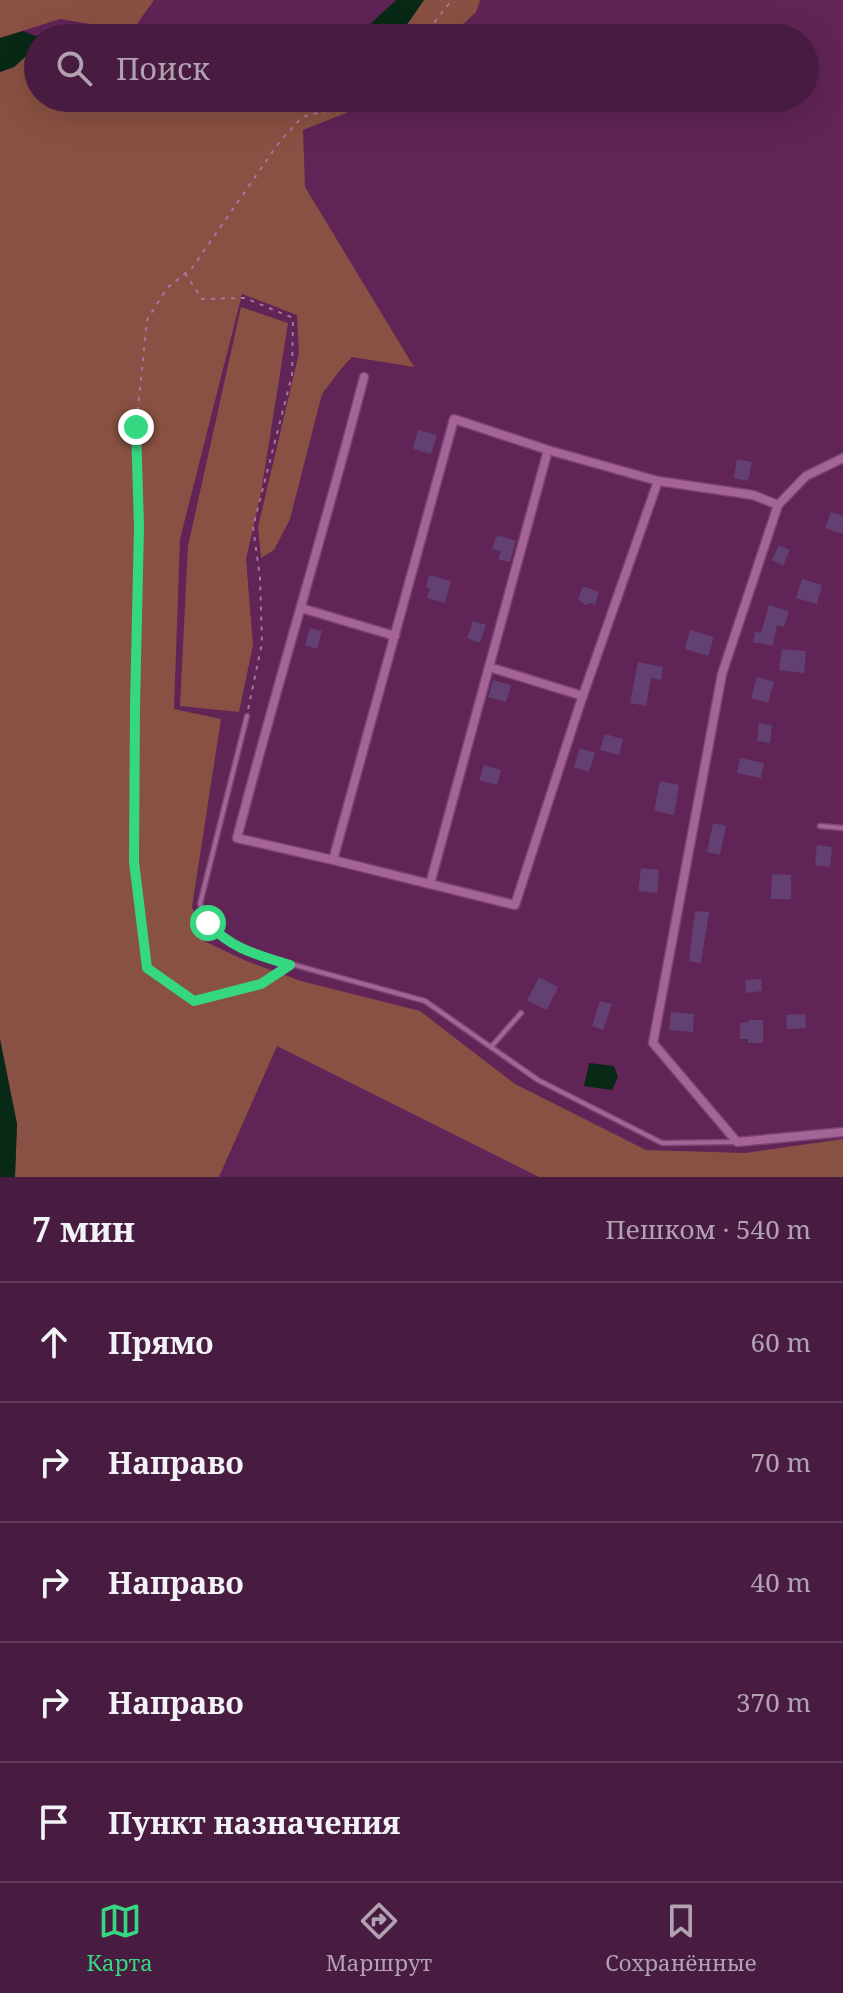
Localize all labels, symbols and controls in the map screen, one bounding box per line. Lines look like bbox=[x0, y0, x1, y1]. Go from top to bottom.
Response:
search box bbox=[24, 24, 819, 112]
icon: search bbox=[52, 46, 96, 90]
text: Поиск bbox=[116, 48, 210, 89]
route end bbox=[118, 409, 154, 445]
route start bbox=[190, 905, 226, 941]
text: 7 мин bbox=[32, 1206, 135, 1252]
text: Пешком · 540 m bbox=[605, 1211, 811, 1247]
icon: ahead bbox=[32, 1320, 76, 1364]
text: Прямо bbox=[108, 1322, 214, 1363]
text: 60 m bbox=[751, 1324, 811, 1360]
icon: right bbox=[32, 1440, 76, 1484]
text: Направо bbox=[108, 1442, 244, 1483]
text: 70 m bbox=[751, 1444, 811, 1480]
icon: right bbox=[32, 1560, 76, 1604]
text: Направо bbox=[108, 1562, 244, 1603]
text: 40 m bbox=[751, 1564, 811, 1600]
icon: right bbox=[32, 1680, 76, 1724]
text: Направо bbox=[108, 1682, 244, 1723]
text: 370 m bbox=[736, 1684, 811, 1720]
icon: arrive bbox=[32, 1800, 76, 1844]
text: Пункт назначения bbox=[108, 1802, 400, 1843]
tab: Карта bbox=[87, 1899, 153, 1977]
tab: Маршрут bbox=[326, 1899, 432, 1977]
tab: Сохранённые bbox=[605, 1899, 756, 1977]

